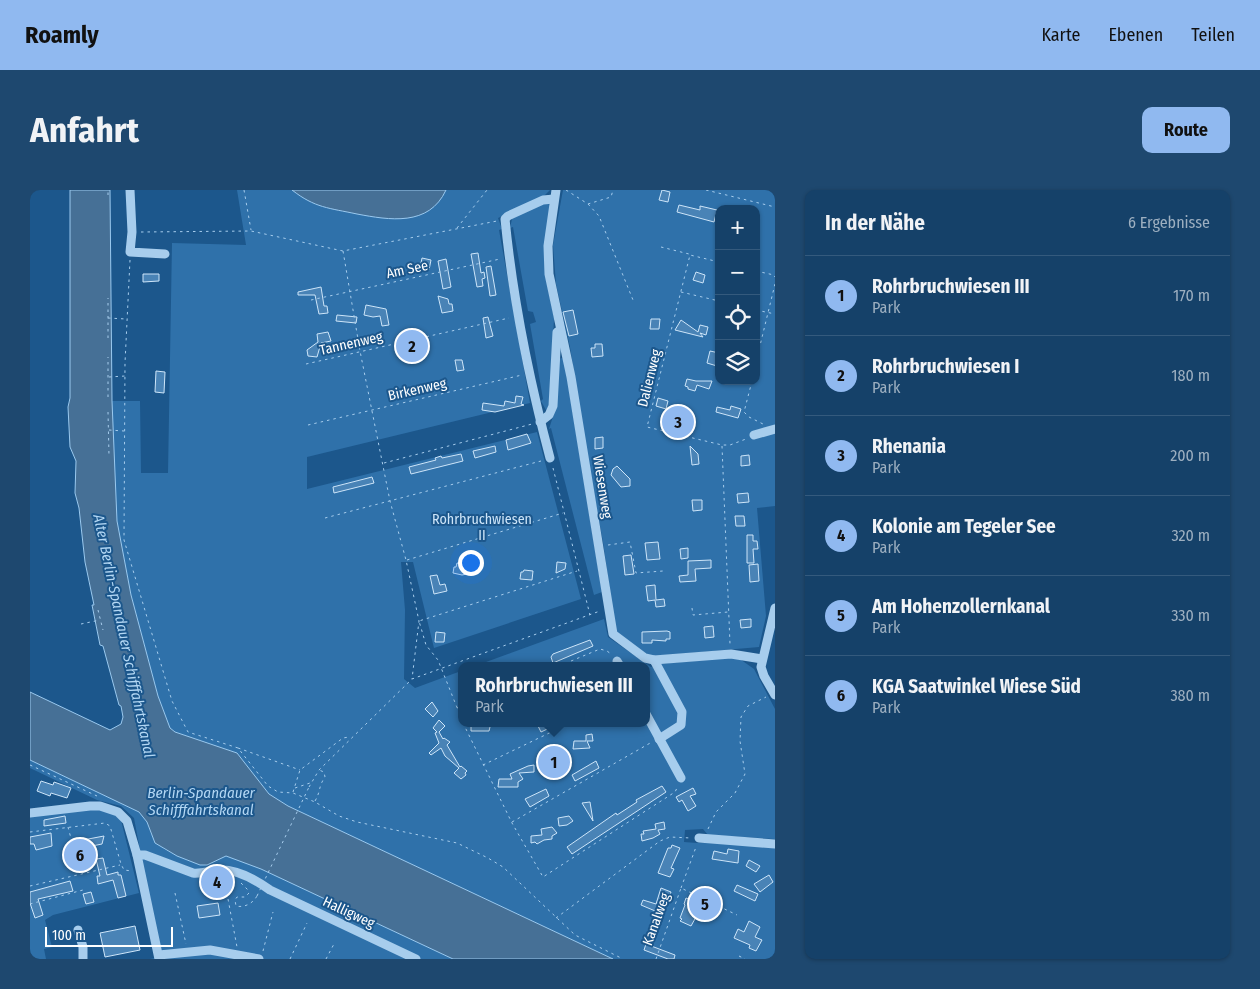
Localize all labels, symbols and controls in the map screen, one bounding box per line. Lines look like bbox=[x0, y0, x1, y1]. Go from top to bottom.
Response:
text: Roamly bbox=[25, 21, 99, 49]
text: Karte bbox=[1041, 24, 1080, 46]
text: Ebenen bbox=[1108, 24, 1163, 46]
text: Teilen bbox=[1191, 24, 1235, 46]
button: Route bbox=[1142, 107, 1230, 153]
text: Anfahrt bbox=[30, 109, 139, 151]
map controls bbox=[715, 205, 760, 385]
button: + bbox=[715, 205, 760, 250]
text: In der Nähe bbox=[825, 210, 925, 236]
text: 6 Ergebnisse bbox=[1128, 213, 1210, 232]
button: − bbox=[715, 250, 760, 295]
street label: Am See bbox=[385, 257, 430, 282]
text: Rohrbruchwiesen III bbox=[872, 275, 1030, 298]
text: 1 bbox=[838, 286, 844, 305]
text: 170 m bbox=[1173, 286, 1210, 305]
button: locate bbox=[715, 295, 760, 340]
text: Park bbox=[872, 298, 900, 317]
pin: 2 bbox=[396, 327, 428, 365]
street label: Tannenweg bbox=[318, 328, 385, 359]
button: layers bbox=[715, 340, 760, 385]
street label: Dalienweg bbox=[634, 347, 665, 409]
text: Rohrbruchwiesen I bbox=[872, 355, 1019, 378]
text: 2 bbox=[837, 366, 845, 385]
text: 180 m bbox=[1171, 366, 1210, 385]
street label: Birkenweg bbox=[386, 374, 448, 404]
text: Park bbox=[872, 378, 900, 397]
pin: 3 bbox=[662, 403, 694, 441]
text: Rhenania bbox=[872, 435, 946, 458]
text: 3 bbox=[837, 446, 845, 465]
text: 200 m bbox=[1170, 446, 1210, 465]
street label: Wiesenweg bbox=[589, 454, 616, 520]
text: Park bbox=[872, 458, 900, 477]
park label: Rohrbruchwiesen II bbox=[432, 511, 532, 544]
water label: Alter Berlin-Spandauer Schifffahrtskanal bbox=[89, 512, 159, 759]
text: Kolonie am Tegeler See bbox=[872, 515, 1056, 538]
text: 4 bbox=[837, 526, 845, 545]
text: 320 m bbox=[1171, 526, 1210, 545]
text: Park bbox=[872, 538, 900, 557]
your location bbox=[458, 550, 484, 576]
text: Am Hohenzollernkanal bbox=[872, 595, 1050, 618]
text: 5 bbox=[837, 606, 845, 625]
text: 330 m bbox=[1171, 606, 1210, 625]
text: Park bbox=[872, 618, 900, 637]
popup bbox=[458, 662, 650, 727]
text: Rohrbruchwiesen III bbox=[475, 674, 633, 697]
text: KGA Saatwinkel Wiese Süd bbox=[872, 675, 1081, 698]
text: 6 bbox=[837, 686, 845, 705]
text: 380 m bbox=[1170, 686, 1210, 705]
text: Park bbox=[475, 697, 504, 716]
text: Park bbox=[872, 698, 900, 717]
pin: 1 bbox=[538, 743, 570, 781]
water label: Berlin-Spandauer Schifffahrtskanal bbox=[147, 784, 256, 819]
pin: 6 bbox=[64, 836, 96, 874]
pin: 4 bbox=[201, 863, 233, 901]
pin: 5 bbox=[689, 885, 721, 923]
street label: Kanalweg bbox=[639, 890, 674, 948]
street label: Halligweg bbox=[320, 893, 378, 932]
scale bar bbox=[45, 924, 172, 947]
text: 100 m bbox=[52, 927, 86, 944]

